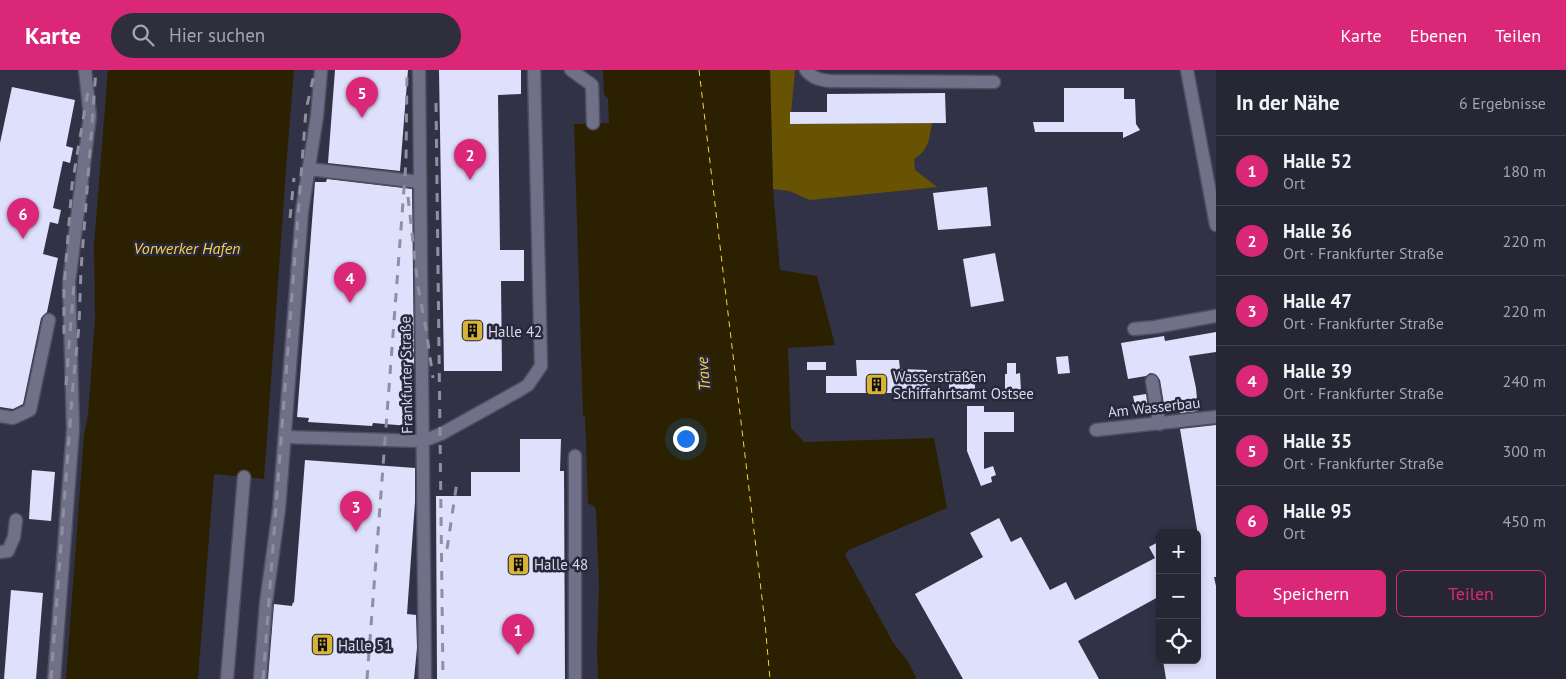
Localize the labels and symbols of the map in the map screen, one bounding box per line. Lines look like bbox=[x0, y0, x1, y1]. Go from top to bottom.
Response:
pin: 5 bbox=[346, 77, 378, 118]
pin: 2 bbox=[454, 139, 486, 180]
pin: 6 bbox=[7, 198, 39, 239]
water label: Vorwerker Hafen bbox=[134, 238, 240, 258]
pin: 4 bbox=[334, 262, 366, 303]
street label: Frankfurter Straße bbox=[395, 316, 417, 434]
building icon: Halle 42 bbox=[460, 319, 484, 343]
place label: Halle 42 bbox=[488, 322, 542, 341]
water label: Trave bbox=[692, 356, 714, 392]
place label: Wasserstraßen Schiffahrtsamt Ostsee bbox=[893, 367, 1034, 403]
building icon: Wasserstraßen Schiffahrtsamt Ostsee bbox=[865, 373, 889, 397]
street label: Am Wasserbau bbox=[1107, 393, 1201, 421]
your location bbox=[673, 426, 699, 452]
pin: 3 bbox=[340, 491, 372, 532]
building icon: Halle 48 bbox=[506, 552, 530, 576]
place label: Halle 48 bbox=[534, 555, 588, 574]
pin: 1 bbox=[502, 614, 534, 655]
building icon: Halle 51 bbox=[310, 633, 334, 657]
place label: Halle 51 bbox=[338, 636, 392, 655]

